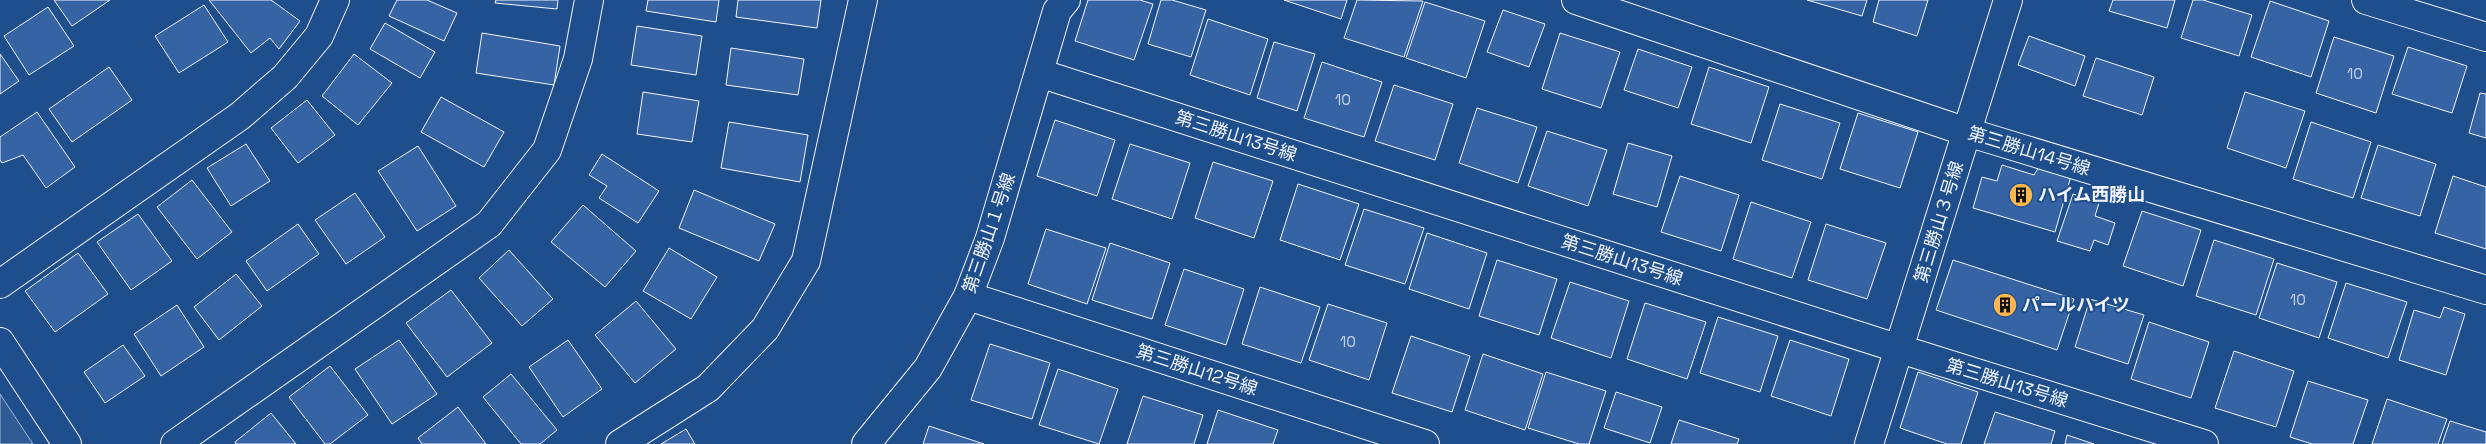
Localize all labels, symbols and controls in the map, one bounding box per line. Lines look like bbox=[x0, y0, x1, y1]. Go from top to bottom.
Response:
house number: 10 bbox=[2347, 64, 2363, 83]
house number: 10 bbox=[1335, 90, 1351, 109]
street label: 第三勝山13号線 bbox=[1172, 105, 1300, 166]
street label: 第三勝山14号線 bbox=[1965, 121, 2093, 180]
street label: 第三勝山３号線 bbox=[1909, 158, 1968, 285]
street label: 第三勝山１号線 bbox=[957, 170, 1020, 296]
building icon: ハイム西勝山 bbox=[2008, 182, 2034, 208]
place label: ハイム西勝山 bbox=[2038, 183, 2145, 206]
street label: 第三勝山13号線 bbox=[1558, 229, 1686, 290]
house number: 10 bbox=[2290, 290, 2306, 309]
building icon: パールハイツ bbox=[1992, 292, 2018, 318]
place label: パールハイツ bbox=[2022, 293, 2130, 316]
house number: 10 bbox=[1340, 332, 1356, 351]
street label: 第三勝山12号線 bbox=[1133, 339, 1261, 400]
street label: 第三勝山13号線 bbox=[1943, 353, 2071, 412]

